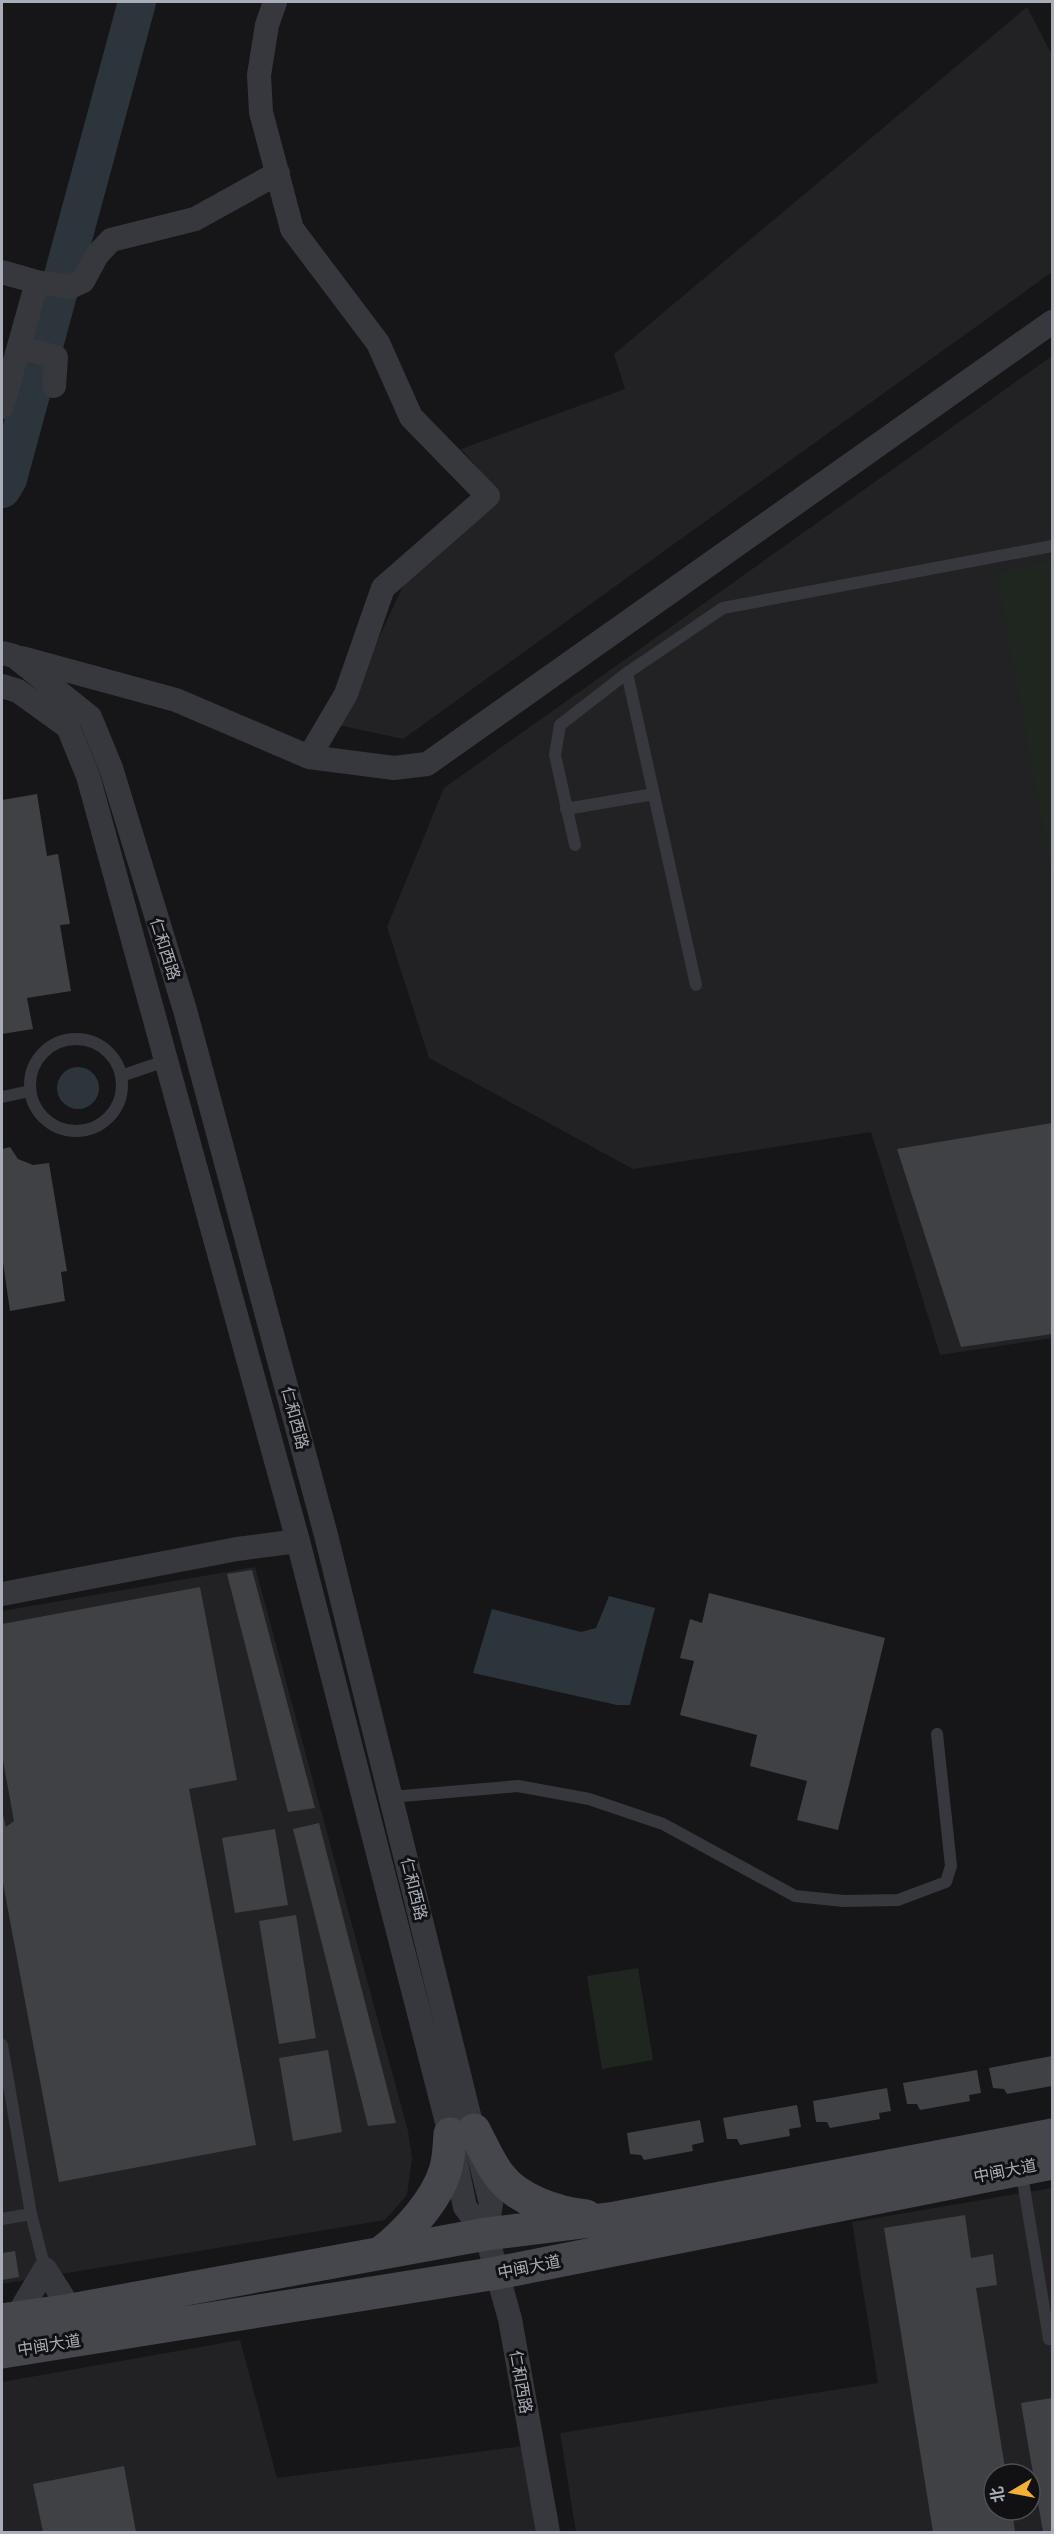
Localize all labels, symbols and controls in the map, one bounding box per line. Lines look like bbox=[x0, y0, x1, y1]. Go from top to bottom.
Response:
street label: 仁和西路 bbox=[144, 915, 186, 983]
street label: 仁和西路 bbox=[276, 1384, 314, 1452]
street label: 仁和西路 bbox=[395, 1855, 433, 1923]
street label: 中闽大道 bbox=[971, 2154, 1039, 2188]
street label: 中闽大道 bbox=[495, 2250, 563, 2284]
street label: 中闽大道 bbox=[16, 2329, 82, 2361]
street label: 仁和西路 bbox=[504, 2348, 538, 2416]
north arrow bbox=[982, 2462, 1042, 2522]
text: 北 bbox=[985, 2485, 1010, 2504]

